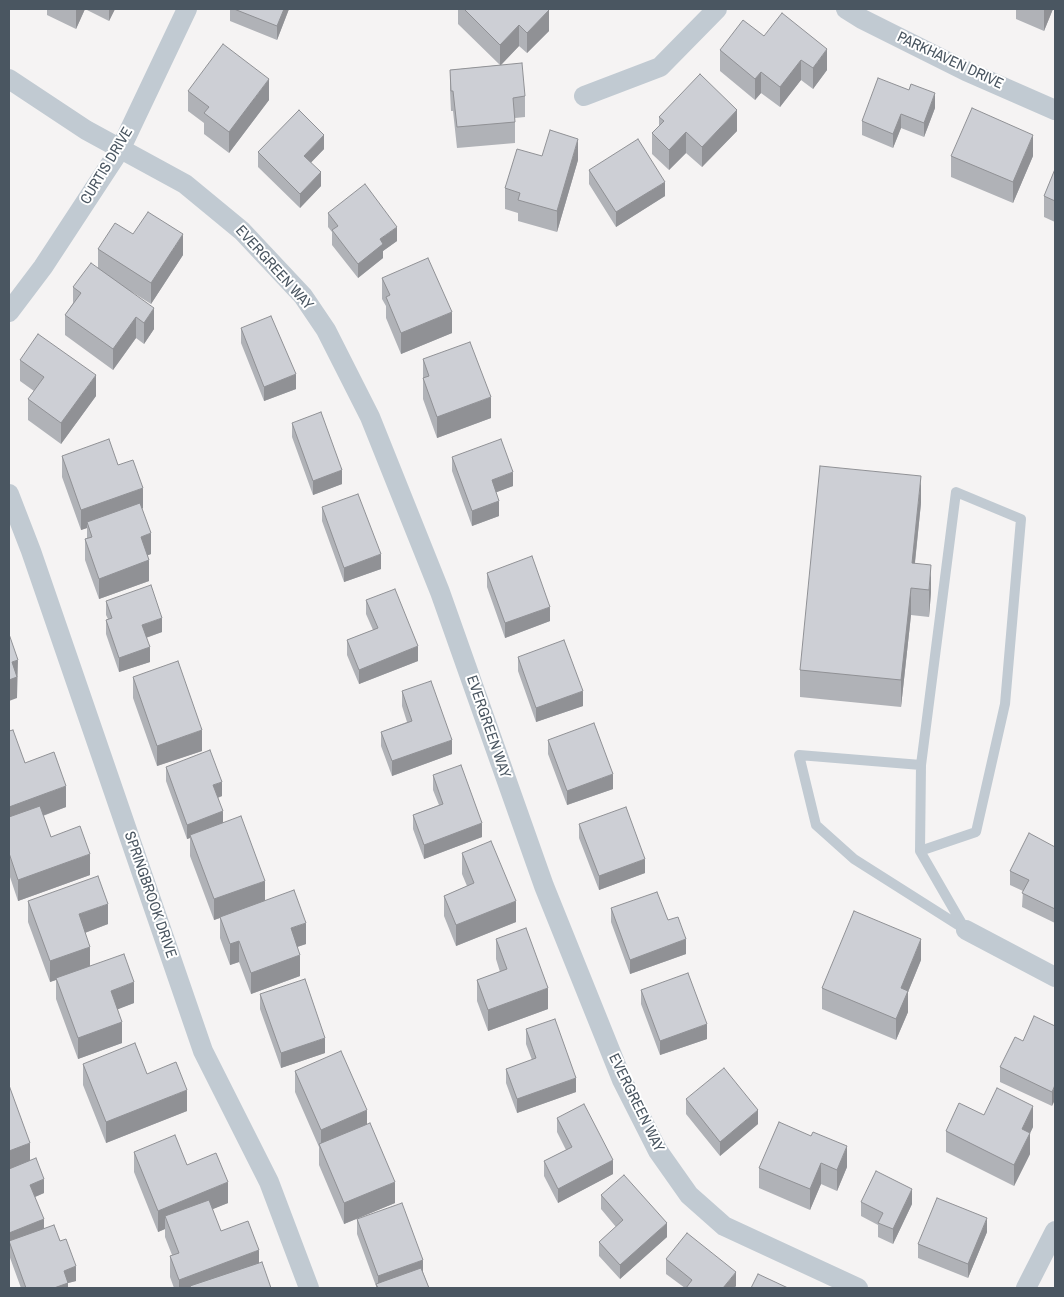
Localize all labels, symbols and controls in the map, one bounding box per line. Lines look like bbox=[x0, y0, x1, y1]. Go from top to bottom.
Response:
street label: PARKHAVEN DRIVE bbox=[894, 29, 1006, 93]
street label: CURTIS DRIVE bbox=[77, 124, 137, 208]
street label: EVERGREEN WAY bbox=[231, 222, 317, 314]
street label: EVERGREEN WAY bbox=[462, 673, 514, 781]
street label: SPRINGBROOK DRIVE bbox=[120, 829, 180, 961]
street label: EVERGREEN WAY bbox=[604, 1051, 668, 1155]

